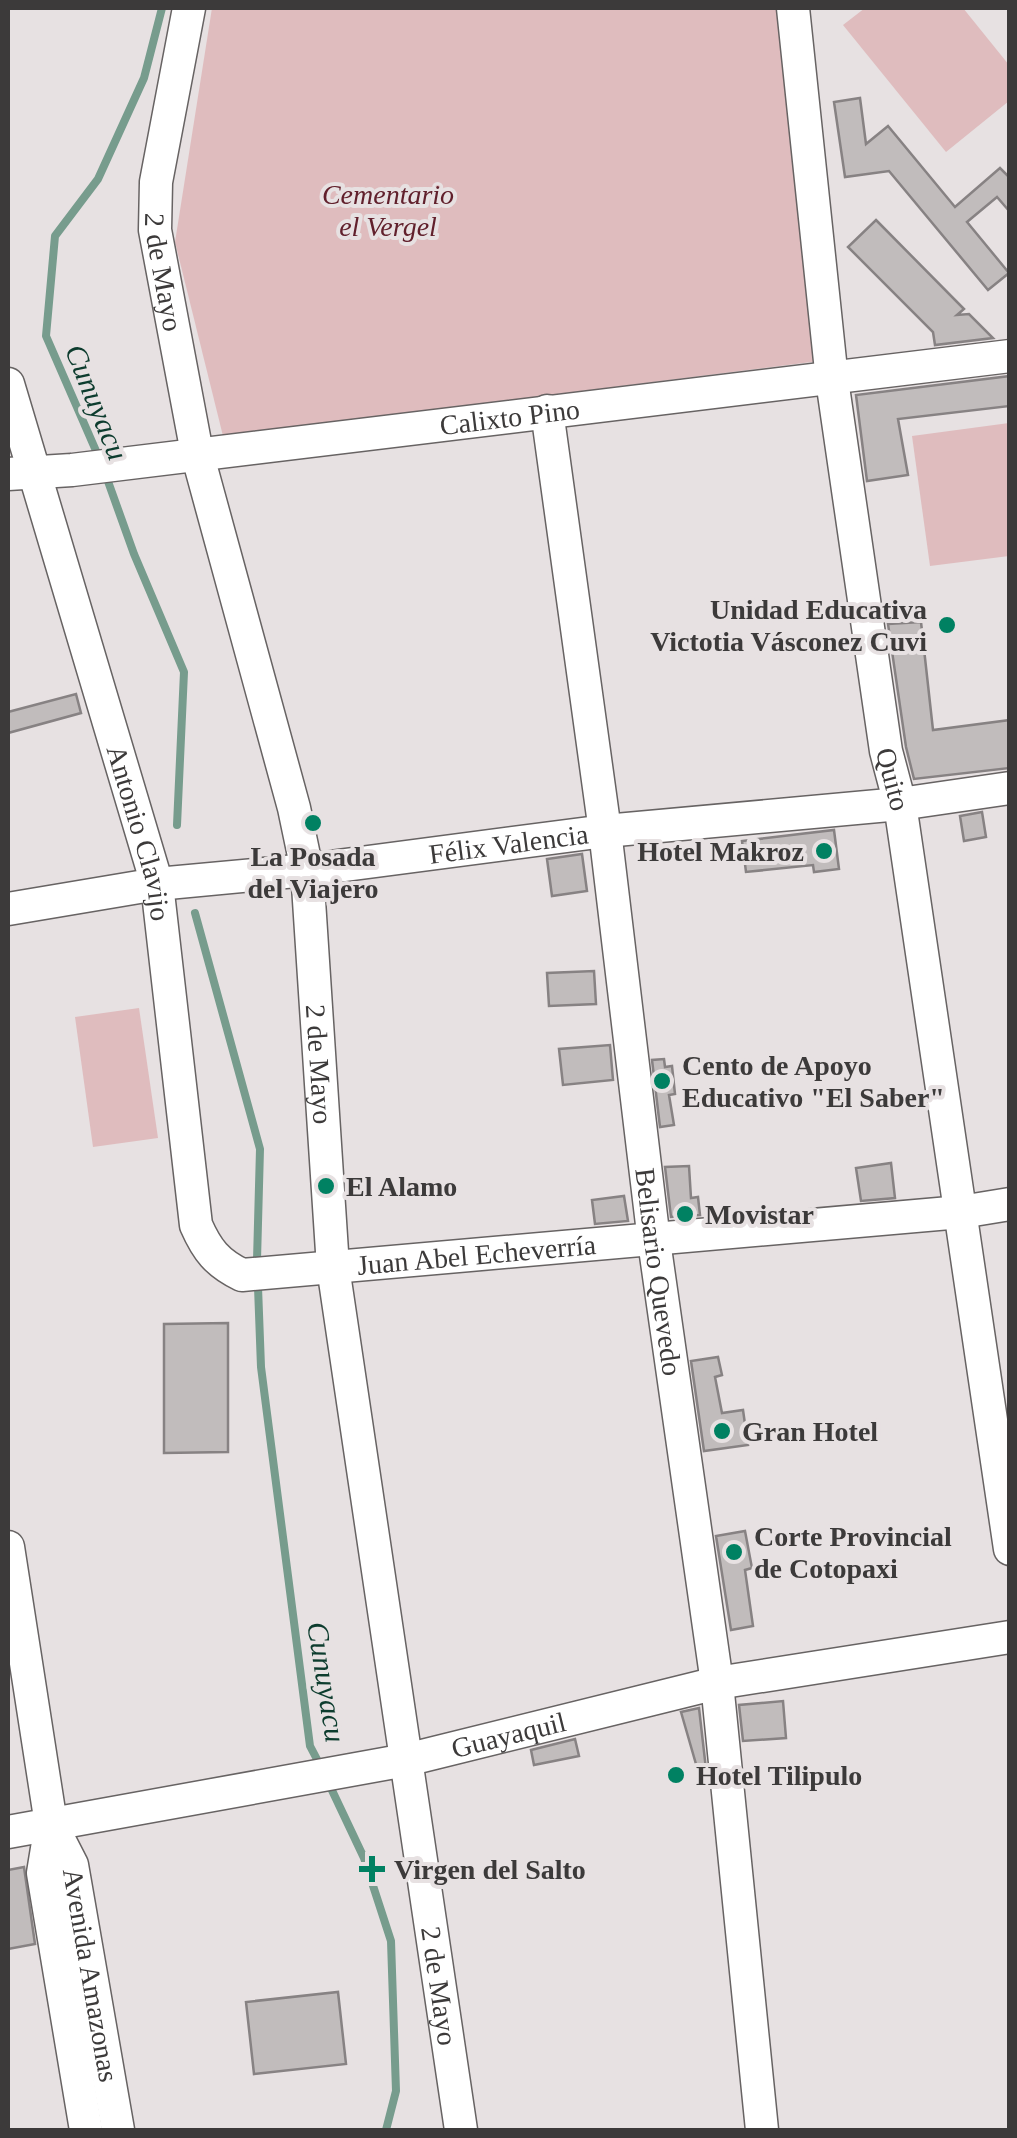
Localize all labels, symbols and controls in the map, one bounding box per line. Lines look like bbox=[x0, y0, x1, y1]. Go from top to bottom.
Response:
park label: Cementario el Vergel bbox=[322, 179, 454, 242]
street label: 2 de Mayo bbox=[139, 213, 189, 334]
water label: Cunuyacu bbox=[59, 339, 135, 465]
street label: Calixto Pino bbox=[438, 393, 581, 441]
place label: Unidad Educativa Victotia Vásconez Cuvi bbox=[650, 594, 927, 657]
marker: Unidad Educativa Victotia Vásconez Cuvi bbox=[936, 614, 958, 636]
street label: Antonio Clavijo bbox=[101, 741, 177, 922]
street label: Quito bbox=[870, 744, 917, 814]
marker: La Posada del Viajero bbox=[302, 812, 324, 834]
street label: Félix Valencia bbox=[427, 818, 591, 869]
place label: Hotel Makroz bbox=[637, 836, 804, 867]
marker: Hotel Makroz bbox=[813, 840, 835, 862]
place label: La Posada del Viajero bbox=[248, 841, 378, 904]
street label: 2 de Mayo bbox=[300, 1003, 339, 1125]
place label: Cento de Apoyo Educativo "El Saber" bbox=[682, 1050, 945, 1113]
marker: Cento de Apoyo Educativo "El Saber" bbox=[651, 1070, 673, 1092]
street label: Belisario Quevedo bbox=[630, 1166, 688, 1378]
place label: El Alamo bbox=[346, 1171, 457, 1202]
marker: El Alamo bbox=[315, 1175, 337, 1197]
place label: Movistar bbox=[705, 1199, 814, 1230]
marker: Movistar bbox=[674, 1203, 696, 1225]
street label: Juan Abel Echeverría bbox=[356, 1229, 598, 1280]
place label: Gran Hotel bbox=[742, 1416, 878, 1447]
marker: Gran Hotel bbox=[711, 1420, 733, 1442]
place label: Corte Provincial de Cotopaxi bbox=[754, 1521, 952, 1584]
marker: Corte Provincial de Cotopaxi bbox=[723, 1541, 745, 1563]
water label: Cunuyacu bbox=[301, 1619, 353, 1745]
street label: Guayaquil bbox=[448, 1706, 569, 1764]
place label: Hotel Tilipulo bbox=[696, 1760, 862, 1791]
marker: Hotel Tilipulo bbox=[665, 1764, 687, 1786]
place label: Virgen del Salto bbox=[394, 1854, 586, 1885]
marker: Virgen del Salto bbox=[359, 1856, 385, 1882]
street label: Avenida Amazonas bbox=[57, 1866, 125, 2084]
street label: 2 de Mayo bbox=[416, 1924, 464, 2047]

